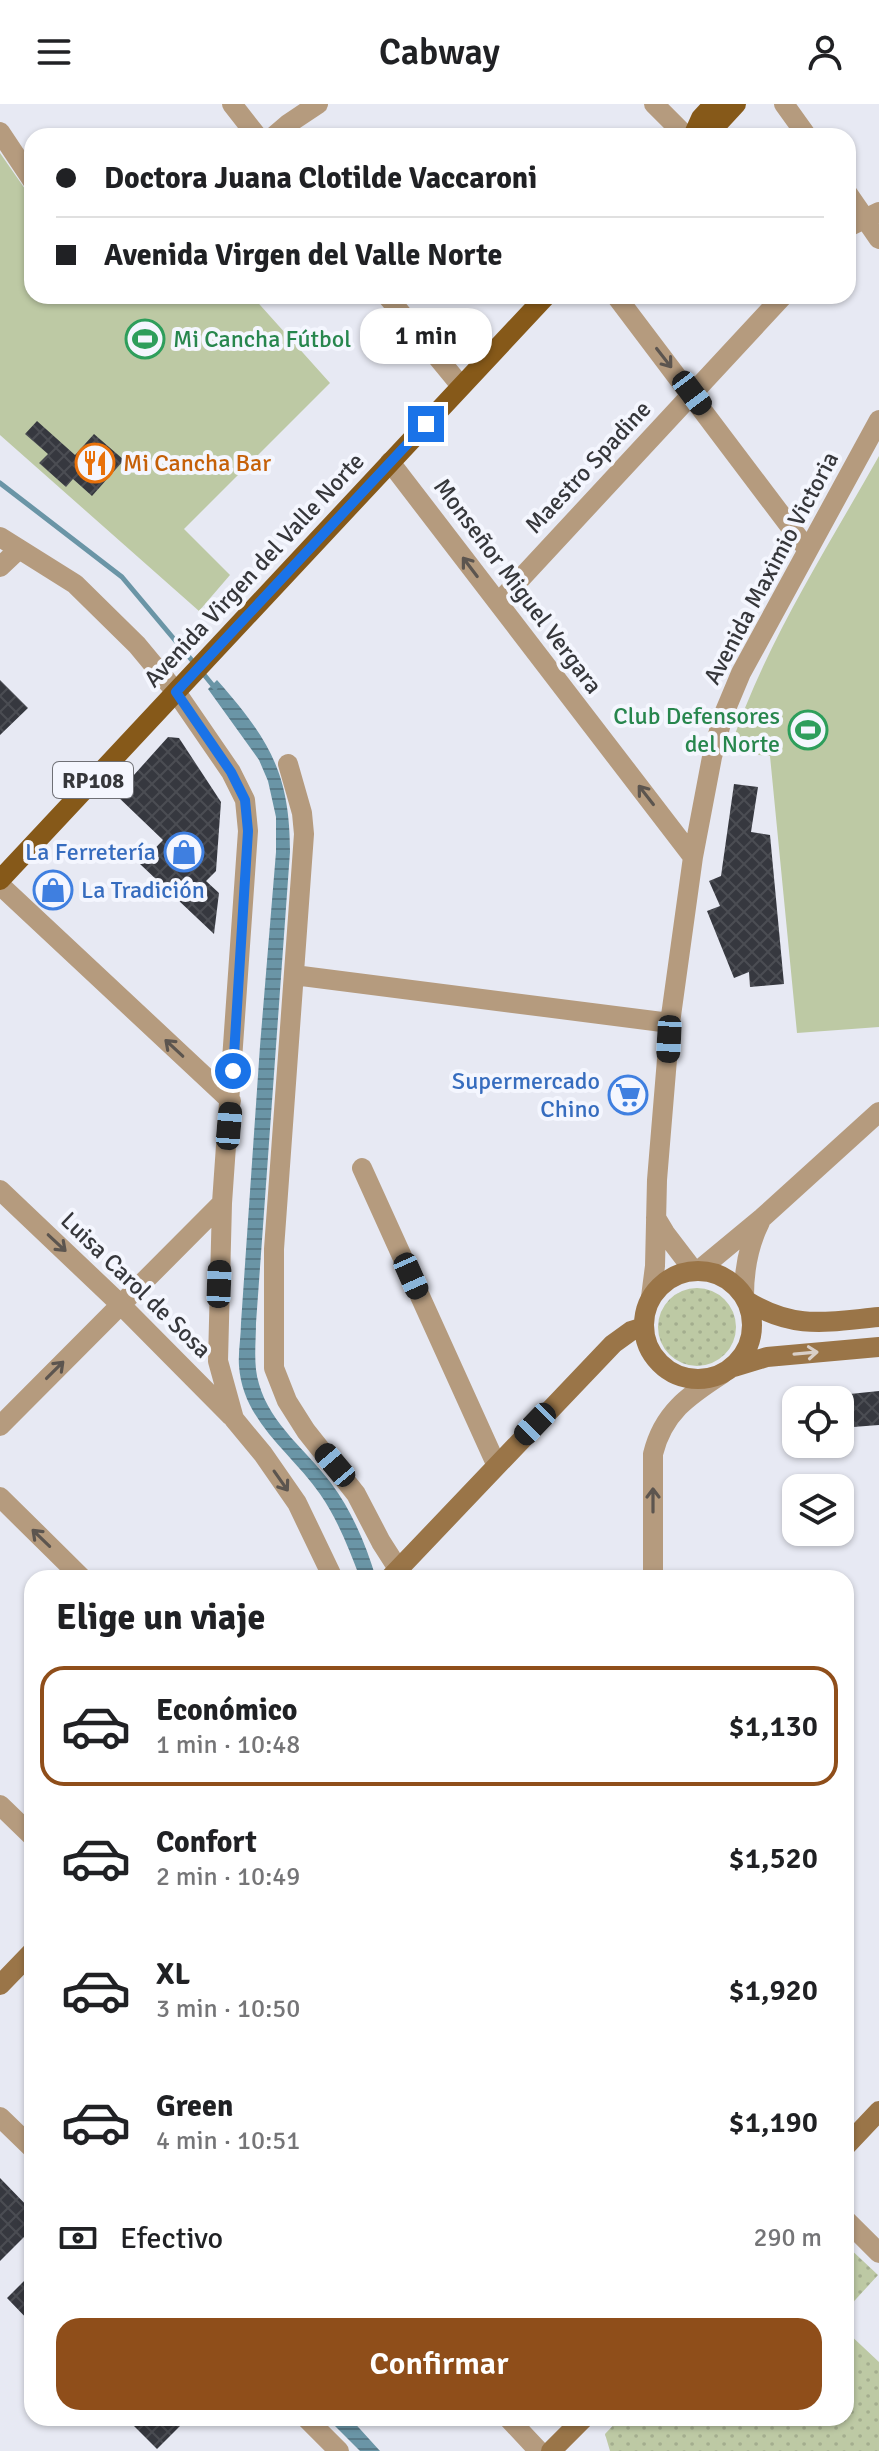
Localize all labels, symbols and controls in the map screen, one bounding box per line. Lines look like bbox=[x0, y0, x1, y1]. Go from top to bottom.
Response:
icon: menu bbox=[32, 30, 76, 74]
text: Cabway bbox=[379, 30, 500, 75]
icon: person bbox=[803, 30, 847, 74]
text: Doctora Juana Clotilde Vaccaroni bbox=[104, 160, 537, 197]
text: Avenida Virgen del Valle Norte bbox=[104, 237, 502, 274]
callout: 1 min bbox=[360, 308, 492, 364]
sports icon: Mi Cancha Fútbol bbox=[124, 318, 166, 360]
text: 1 min bbox=[395, 320, 457, 352]
place label: Mi Cancha Fútbol bbox=[173, 324, 351, 354]
one-way arrow bbox=[655, 346, 672, 368]
car bbox=[668, 367, 716, 419]
street label: Maestro Spadine bbox=[519, 394, 657, 540]
route end bbox=[408, 406, 444, 442]
restaurant icon: Mi Cancha Bar bbox=[74, 442, 116, 484]
street label: Avenida Virgen del Valle Norte bbox=[137, 446, 371, 694]
street label: Avenida Maximio Victoria bbox=[697, 446, 845, 690]
place label: Mi Cancha Bar bbox=[123, 448, 271, 478]
street label: Monseñor Miguel Vergara bbox=[427, 472, 609, 700]
one-way arrow bbox=[462, 556, 479, 578]
place label: Club Defensores del Norte bbox=[613, 701, 780, 759]
sports icon: Club Defensores del Norte bbox=[787, 709, 829, 751]
road number: RP108 bbox=[53, 762, 133, 798]
one-way arrow bbox=[637, 785, 654, 806]
shop icon: La Ferretería bbox=[163, 831, 205, 873]
place label: La Ferretería bbox=[25, 837, 156, 867]
shop icon: La Tradición bbox=[32, 869, 74, 911]
place label: La Tradición bbox=[81, 875, 205, 905]
car bbox=[656, 1014, 682, 1064]
one-way arrow bbox=[164, 1038, 184, 1057]
route start bbox=[215, 1053, 251, 1089]
place label: Supermercado Chino bbox=[452, 1066, 600, 1124]
supermarket icon: Supermercado Chino bbox=[607, 1074, 649, 1116]
car bbox=[215, 1101, 243, 1151]
street label: Luisa Carol de Sosa bbox=[55, 1206, 217, 1364]
one-way arrow bbox=[46, 1234, 66, 1252]
car bbox=[390, 1249, 432, 1303]
car bbox=[206, 1260, 232, 1308]
one-way arrow bbox=[792, 1346, 819, 1361]
one-way arrow bbox=[45, 1361, 64, 1380]
map controls bbox=[782, 1386, 854, 1546]
button: locate bbox=[782, 1386, 854, 1458]
car bbox=[510, 1398, 560, 1450]
car bbox=[310, 1439, 360, 1491]
one-way arrow bbox=[273, 1470, 289, 1492]
button: layers bbox=[782, 1474, 854, 1546]
one-way arrow bbox=[645, 1487, 661, 1514]
one-way arrow bbox=[31, 1528, 51, 1547]
text: Elige un viaje bbox=[56, 1595, 265, 1640]
icon: car bbox=[60, 1690, 132, 1762]
text: Económico bbox=[156, 1692, 298, 1729]
text: $1,130 bbox=[729, 1708, 818, 1745]
text: 1 min · 10:48 bbox=[156, 1729, 300, 1761]
icon: car bbox=[60, 1822, 132, 1894]
text: Confort bbox=[156, 1824, 257, 1861]
text: $1,520 bbox=[729, 1840, 818, 1877]
text: 2 min · 10:49 bbox=[156, 1861, 300, 1893]
icon: car bbox=[60, 1954, 132, 2026]
text: XL bbox=[156, 1956, 190, 1993]
text: $1,920 bbox=[729, 1972, 818, 2009]
text: 3 min · 10:50 bbox=[156, 1993, 300, 2025]
icon: car bbox=[60, 2086, 132, 2158]
text: Green bbox=[156, 2088, 233, 2125]
text: $1,190 bbox=[729, 2104, 818, 2141]
text: 4 min · 10:51 bbox=[156, 2125, 300, 2157]
icon: cash bbox=[56, 2216, 100, 2260]
text: Efectivo bbox=[120, 2220, 223, 2257]
text: 290 m bbox=[753, 2222, 822, 2254]
button: Confirmar bbox=[56, 2318, 822, 2410]

